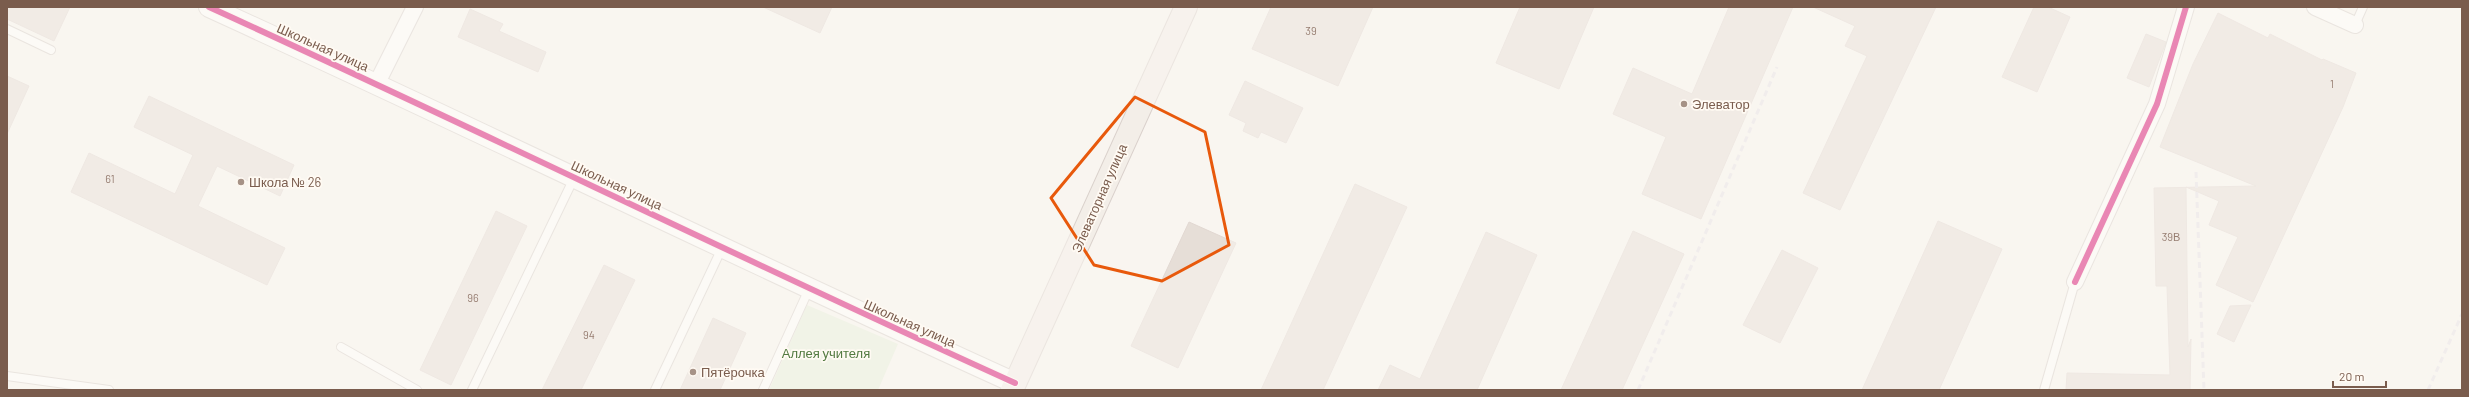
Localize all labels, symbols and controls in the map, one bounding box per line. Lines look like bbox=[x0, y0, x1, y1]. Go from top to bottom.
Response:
street label: Школьная улица bbox=[275, 20, 372, 75]
house number: 39 bbox=[1305, 24, 1317, 37]
house number: 1 bbox=[2330, 77, 2334, 90]
place label: Элеватор bbox=[1692, 96, 1750, 112]
marker: Элеватор bbox=[1679, 99, 1689, 109]
street label: Элеваторная улица bbox=[1068, 140, 1131, 255]
street label: Школьная улица bbox=[569, 157, 666, 213]
house number: 61 bbox=[105, 172, 115, 185]
place label: Школа № 26 bbox=[249, 174, 322, 190]
marker: Школа № 26 bbox=[236, 177, 246, 187]
house number: 39В bbox=[2162, 230, 2180, 243]
house number: 96 bbox=[467, 291, 479, 304]
street label: Школьная улица bbox=[862, 296, 959, 351]
house number: 94 bbox=[583, 328, 595, 341]
park label: Аллея учителя bbox=[782, 345, 870, 361]
scale bar bbox=[2333, 363, 2386, 389]
place label: Пятёрочка bbox=[701, 364, 765, 380]
marker: Пятёрочка bbox=[688, 367, 698, 377]
text: 20 m bbox=[2339, 369, 2365, 383]

